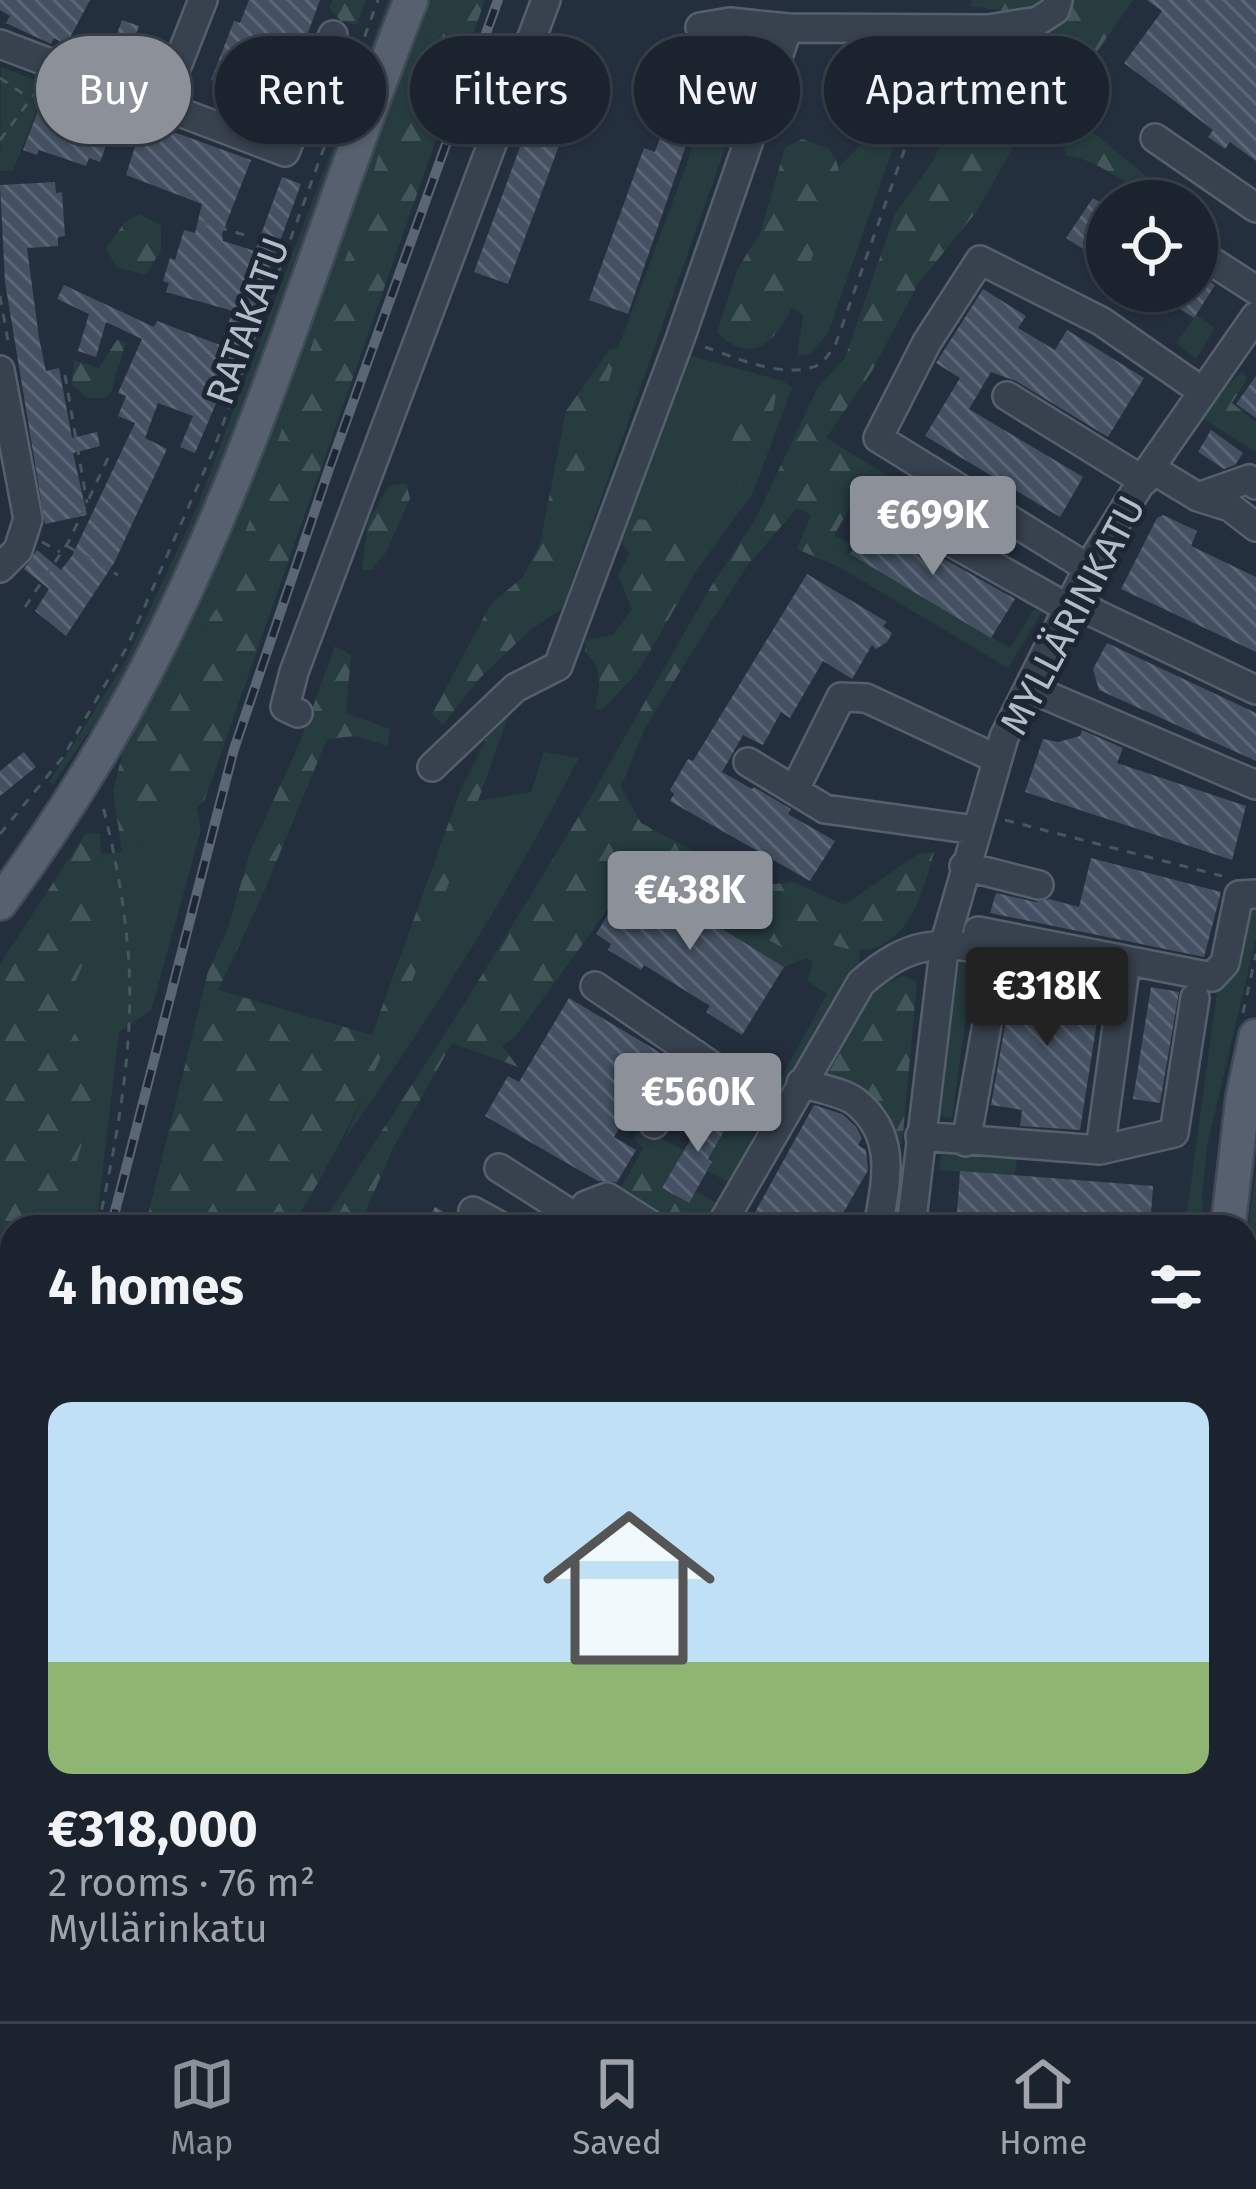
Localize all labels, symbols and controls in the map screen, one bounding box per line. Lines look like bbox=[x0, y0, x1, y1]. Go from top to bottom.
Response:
chip: Buy bbox=[36, 36, 191, 144]
chip: Rent bbox=[215, 36, 386, 144]
chip: Filters bbox=[410, 36, 610, 144]
chip: New bbox=[634, 36, 800, 144]
chip: Apartment bbox=[824, 36, 1109, 144]
map controls bbox=[1086, 180, 1218, 312]
button: locate bbox=[1086, 180, 1218, 312]
street label: RATAKATU bbox=[197, 232, 299, 411]
pin: €699K bbox=[849, 476, 1017, 578]
street label: MYLLÄRINKATU bbox=[991, 488, 1155, 743]
text: €699K bbox=[877, 492, 989, 538]
pin: €438K bbox=[606, 851, 774, 953]
text: €438K bbox=[635, 867, 745, 913]
pin: €318K bbox=[963, 947, 1131, 1049]
text: €318K bbox=[993, 963, 1101, 1009]
pin: €560K bbox=[614, 1053, 782, 1155]
text: €560K bbox=[641, 1069, 755, 1115]
icon: filters bbox=[1143, 1254, 1209, 1320]
text: 4 homes bbox=[48, 1256, 244, 1318]
icon: home bbox=[521, 1480, 737, 1696]
text: €318,000 bbox=[48, 1798, 258, 1860]
text: 2 rooms · 76 m² bbox=[48, 1860, 315, 1906]
text: Myllärinkatu bbox=[48, 1906, 268, 1952]
tab: Map bbox=[169, 2051, 235, 2163]
tab: Saved bbox=[572, 2051, 662, 2163]
tab: Home bbox=[999, 2051, 1087, 2163]

